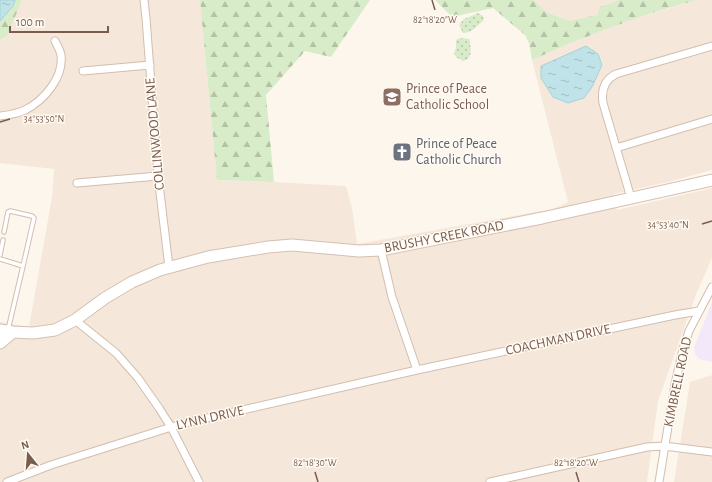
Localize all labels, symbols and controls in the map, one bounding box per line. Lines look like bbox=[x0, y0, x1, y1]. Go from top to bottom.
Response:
scale bar bbox=[10, 8, 108, 34]
text: 82°18'20"W bbox=[413, 15, 457, 25]
text: 100 m bbox=[16, 16, 44, 28]
street label: COLLINWOOD LANE bbox=[143, 77, 167, 191]
place label: Prince of Peace Catholic School bbox=[406, 82, 489, 112]
school or university icon: Prince of Peace Catholic School bbox=[381, 86, 403, 108]
text: 34°53'50"N bbox=[24, 114, 64, 124]
place label: Prince of Peace Catholic Church bbox=[416, 137, 502, 167]
church icon: Prince of Peace Catholic Church bbox=[391, 141, 413, 163]
street label: BRUSHY CREEK ROAD bbox=[383, 219, 505, 255]
text: 34°53'40"N bbox=[647, 220, 689, 230]
street label: COACHMAN DRIVE bbox=[504, 322, 612, 358]
street label: KIMBRELL ROAD bbox=[662, 336, 694, 428]
street label: LYNN DRIVE bbox=[175, 403, 245, 433]
north arrow bbox=[8, 434, 48, 474]
text: N bbox=[20, 439, 30, 451]
text: 82°18'30"W bbox=[293, 458, 337, 468]
text: 82°18'20"W bbox=[554, 458, 598, 468]

